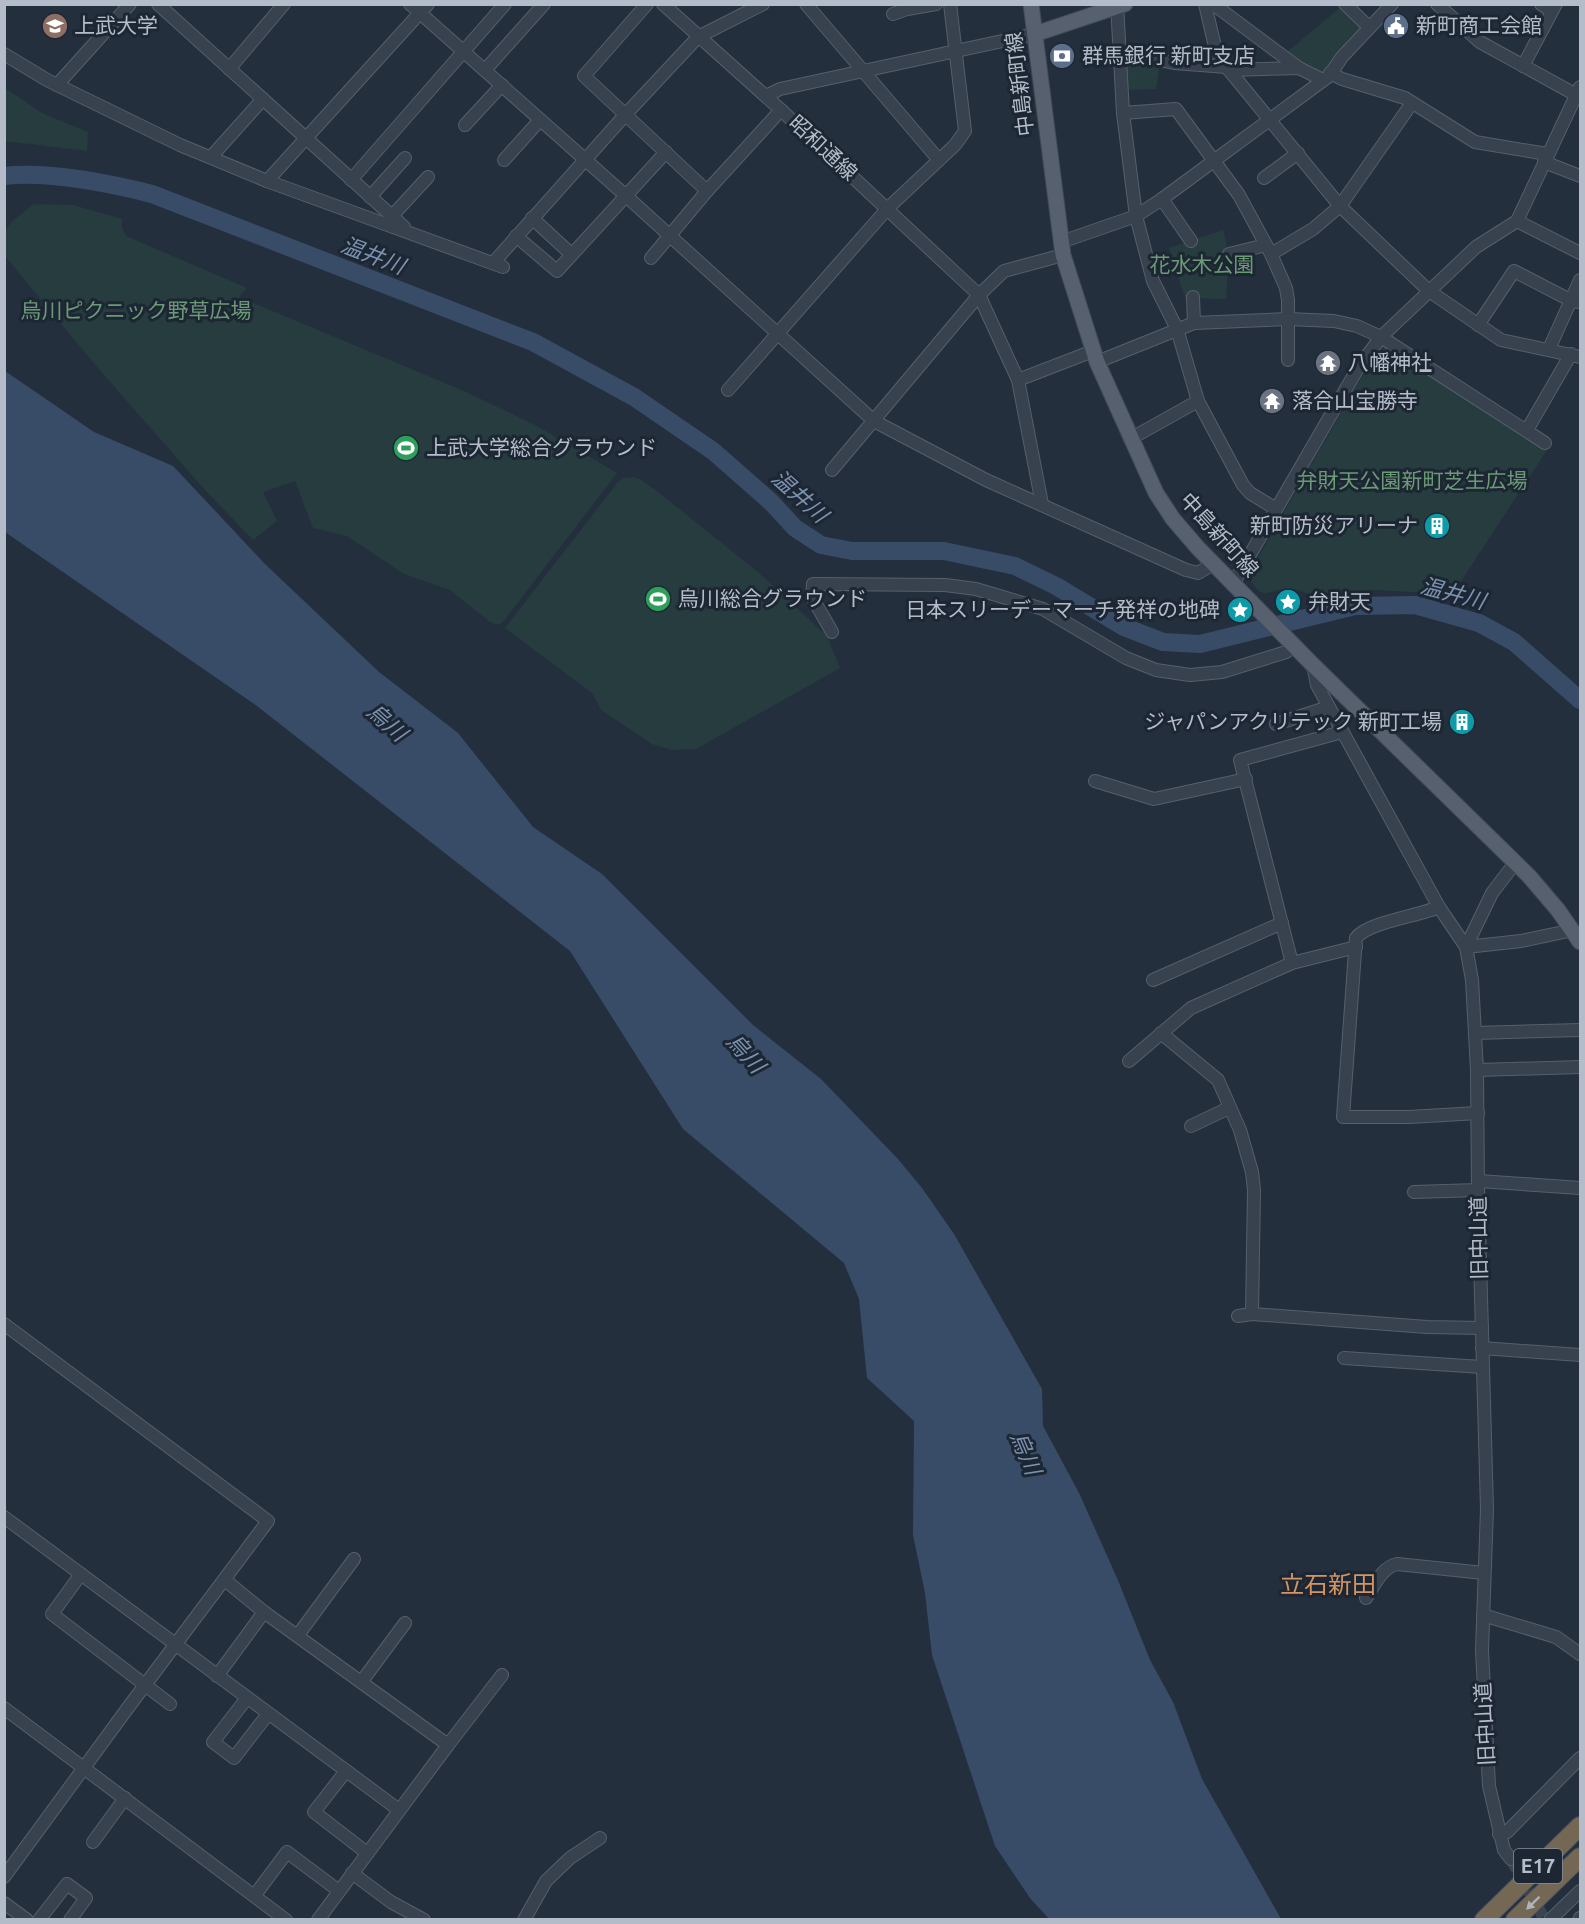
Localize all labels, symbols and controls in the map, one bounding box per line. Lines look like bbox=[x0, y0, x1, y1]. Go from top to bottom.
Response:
school or university icon: 上武大学 bbox=[40, 11, 70, 41]
public building icon: 新町商工会館 bbox=[1381, 11, 1411, 41]
place label: 上武大学 bbox=[74, 13, 158, 37]
place label: 新町商工会館 bbox=[1416, 13, 1542, 37]
street label: 中島新町線 bbox=[1001, 31, 1037, 138]
bank icon: 群馬銀行 新町支店 bbox=[1047, 41, 1077, 71]
place label: 群馬銀行 新町支店 bbox=[1082, 43, 1255, 67]
street label: 昭和通線 bbox=[785, 110, 863, 185]
water label: 温井川 bbox=[338, 231, 410, 279]
park label: 花水木公園 bbox=[1150, 252, 1255, 276]
park label: 烏川ピクニック野草広場 bbox=[21, 298, 252, 322]
temple icon: 八幡神社 bbox=[1313, 348, 1343, 378]
place label: 八幡神社 bbox=[1348, 350, 1432, 374]
temple icon: 落合山宝勝寺 bbox=[1257, 386, 1287, 416]
place label: 落合山宝勝寺 bbox=[1292, 388, 1418, 412]
sports icon: 上武大学総合グラウンド bbox=[391, 433, 421, 463]
place label: 上武大学総合グラウンド bbox=[426, 435, 657, 459]
water label: 温井川 bbox=[767, 464, 835, 528]
park label: 弁財天公園新町芝生広場 bbox=[1297, 468, 1528, 492]
street label: 中島新町線 bbox=[1176, 487, 1264, 581]
building icon: 新町防災アリーナ bbox=[1422, 511, 1452, 541]
place label: 新町防災アリーナ bbox=[1250, 513, 1418, 537]
water label: 温井川 bbox=[1418, 572, 1490, 614]
sports icon: 烏川総合グラウンド bbox=[643, 584, 673, 614]
place label: 烏川総合グラウンド bbox=[678, 586, 867, 610]
place icon: 弁財天 bbox=[1273, 587, 1303, 617]
place label: 弁財天 bbox=[1308, 589, 1371, 613]
place icon: 日本スリーデーマーチ発祥の地碑 bbox=[1225, 595, 1255, 625]
place label: 日本スリーデーマーチ発祥の地碑 bbox=[905, 597, 1220, 621]
water label: 烏川 bbox=[363, 698, 414, 747]
building icon: ジャパンアクリテック 新町工場 bbox=[1447, 707, 1477, 737]
place label: ジャパンアクリテック 新町工場 bbox=[1144, 709, 1442, 733]
water label: 烏川 bbox=[722, 1028, 772, 1079]
street label: 旧中山道 bbox=[1465, 1196, 1491, 1280]
water label: 烏川 bbox=[1006, 1428, 1047, 1480]
district label: 立石新田 bbox=[1280, 1571, 1376, 1598]
street label: 旧中山道 bbox=[1470, 1681, 1498, 1767]
road number: E17 bbox=[1514, 1849, 1562, 1883]
one-way arrow bbox=[1526, 1895, 1540, 1909]

